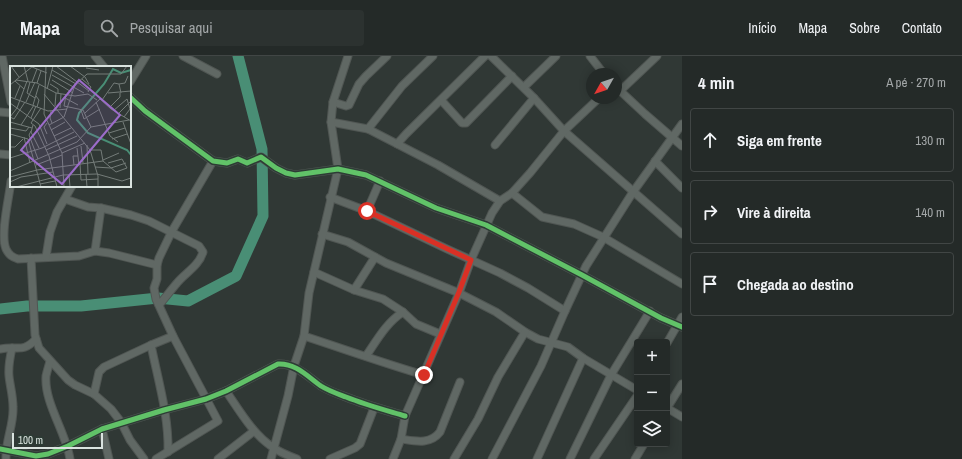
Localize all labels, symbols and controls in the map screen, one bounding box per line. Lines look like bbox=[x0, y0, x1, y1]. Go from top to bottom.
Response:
search box bbox=[84, 10, 364, 46]
text: Mapa bbox=[20, 15, 60, 41]
icon: search bbox=[98, 17, 120, 39]
text: Pesquisar aqui bbox=[130, 17, 213, 38]
text: Início bbox=[748, 19, 776, 37]
text: Mapa bbox=[798, 19, 827, 37]
text: Sobre bbox=[849, 19, 880, 37]
text: Contato bbox=[902, 19, 942, 37]
inset map bbox=[10, 66, 131, 187]
north arrow bbox=[586, 68, 622, 104]
text: 4 min bbox=[698, 71, 734, 94]
text: A pé · 270 m bbox=[886, 74, 946, 91]
icon: ahead bbox=[699, 129, 721, 151]
text: Siga em frente bbox=[737, 130, 822, 151]
text: 130 m bbox=[915, 132, 945, 149]
icon: right bbox=[699, 201, 721, 223]
route start bbox=[358, 202, 376, 220]
text: Vire à direita bbox=[737, 202, 811, 223]
text: 140 m bbox=[915, 204, 945, 221]
icon: arrive bbox=[699, 273, 721, 295]
text: Chegada ao destino bbox=[737, 274, 854, 295]
map controls bbox=[634, 339, 670, 447]
button: + bbox=[634, 339, 670, 375]
route end bbox=[415, 366, 433, 384]
button: − bbox=[634, 375, 670, 411]
button: layers bbox=[634, 411, 670, 447]
scale bar bbox=[12, 431, 103, 450]
text: 100 m bbox=[18, 433, 43, 447]

